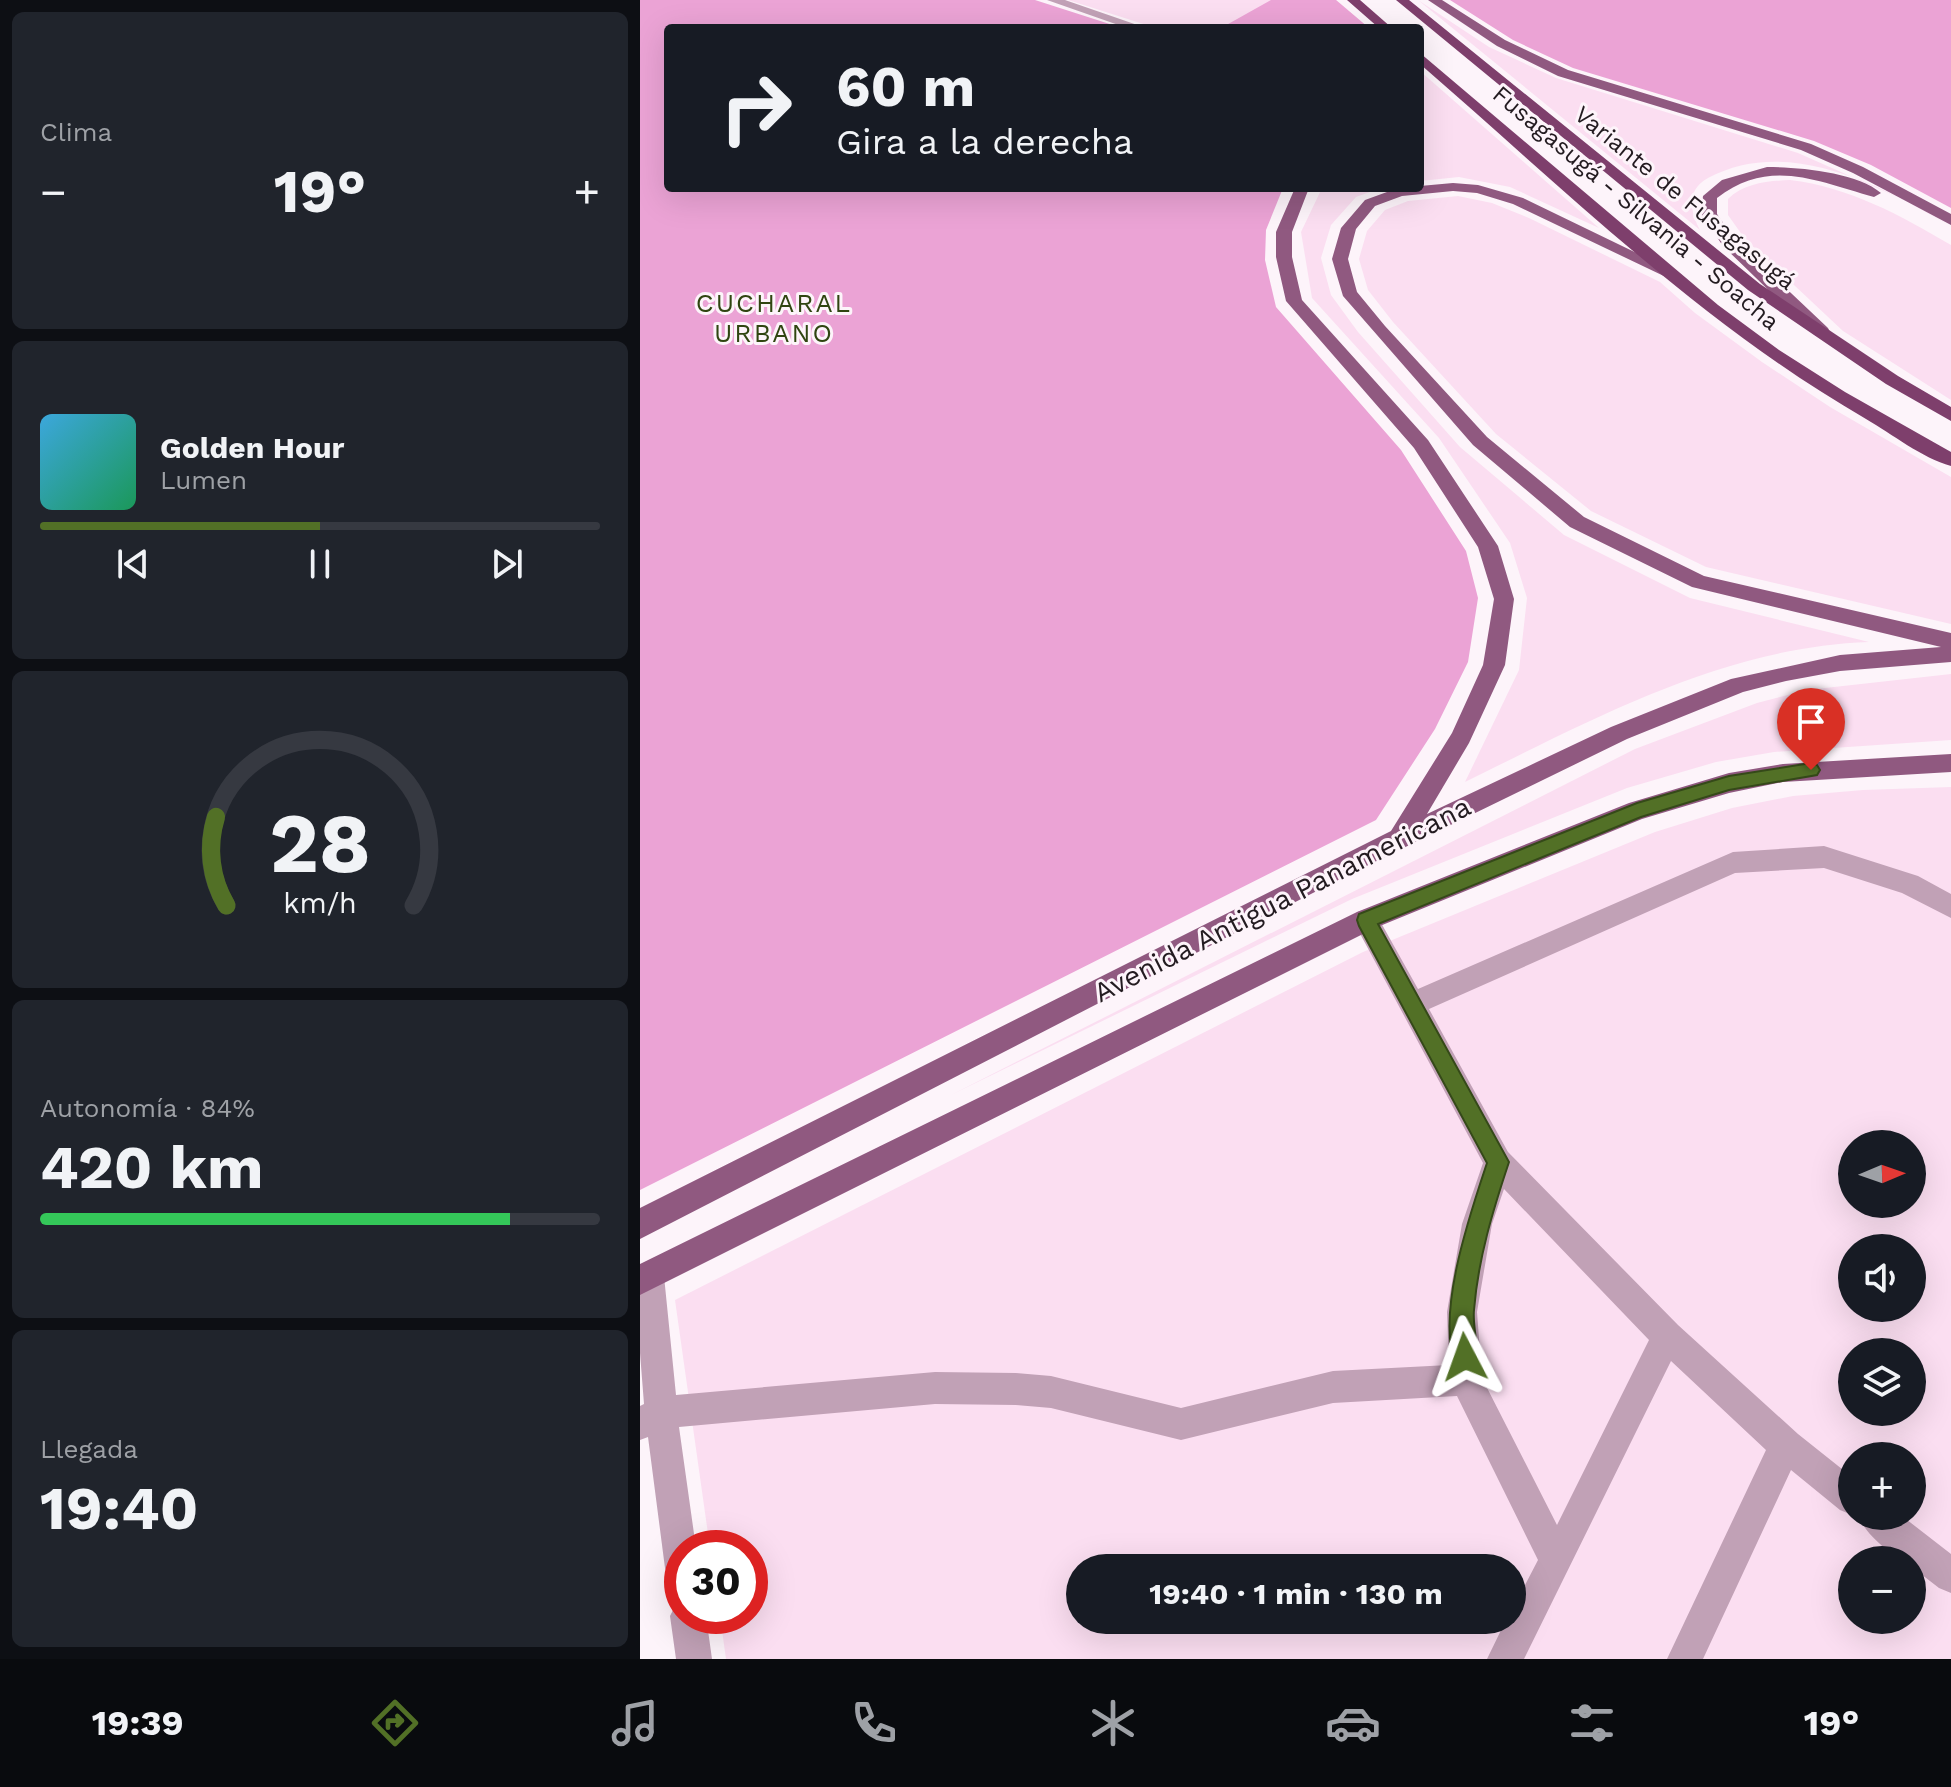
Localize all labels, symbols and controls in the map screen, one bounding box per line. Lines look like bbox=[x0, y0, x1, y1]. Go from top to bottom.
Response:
text: 60 m bbox=[836, 54, 975, 120]
icon: right bbox=[704, 56, 808, 160]
street label: Fusagasugá - Silvania - Soacha bbox=[1487, 80, 1785, 336]
street label: Variante de Fusagasugá bbox=[1569, 100, 1801, 296]
text: Clima bbox=[40, 117, 112, 147]
text: Gira a la derecha bbox=[836, 121, 1133, 163]
text: 19° bbox=[274, 156, 366, 227]
text: − bbox=[40, 166, 67, 218]
text: + bbox=[573, 166, 600, 218]
district label: CUCHARAL URBANO bbox=[696, 288, 852, 348]
text: Golden Hour bbox=[160, 430, 344, 465]
text: Lumen bbox=[160, 465, 247, 495]
icon: previous bbox=[111, 542, 155, 586]
icon: pause bbox=[298, 542, 342, 586]
icon: next bbox=[485, 542, 529, 586]
pin bbox=[1777, 688, 1845, 770]
icon: arrive bbox=[1789, 700, 1833, 744]
street label: Avenida Antigua Panamericana bbox=[1088, 790, 1476, 1009]
text: 28 bbox=[269, 794, 371, 891]
text: km/h bbox=[283, 886, 357, 920]
text: Autonomía · 84% bbox=[40, 1093, 255, 1123]
north arrow bbox=[1838, 1130, 1926, 1218]
map controls bbox=[1838, 1130, 1926, 1634]
text: 420 km bbox=[40, 1132, 263, 1203]
button: sound bbox=[1838, 1234, 1926, 1322]
position arrow bbox=[1423, 1315, 1507, 1399]
button: layers bbox=[1838, 1338, 1926, 1426]
text: Llegada bbox=[40, 1434, 138, 1464]
button: + bbox=[1838, 1442, 1926, 1530]
text: 19:40 bbox=[40, 1473, 198, 1544]
speed limit sign: 30 bbox=[664, 1530, 768, 1634]
button: − bbox=[1838, 1546, 1926, 1634]
text: 19:40 · 1 min · 130 m bbox=[1149, 1576, 1443, 1611]
icon: directions bbox=[367, 1695, 423, 1751]
icon: music bbox=[607, 1695, 663, 1751]
icon: phone bbox=[846, 1695, 902, 1751]
icon: climate bbox=[1085, 1695, 1141, 1751]
icon: car bbox=[1325, 1695, 1381, 1751]
icon: filters bbox=[1564, 1695, 1620, 1751]
text: 19:39 bbox=[92, 1702, 184, 1744]
text: 19° bbox=[1804, 1702, 1859, 1744]

